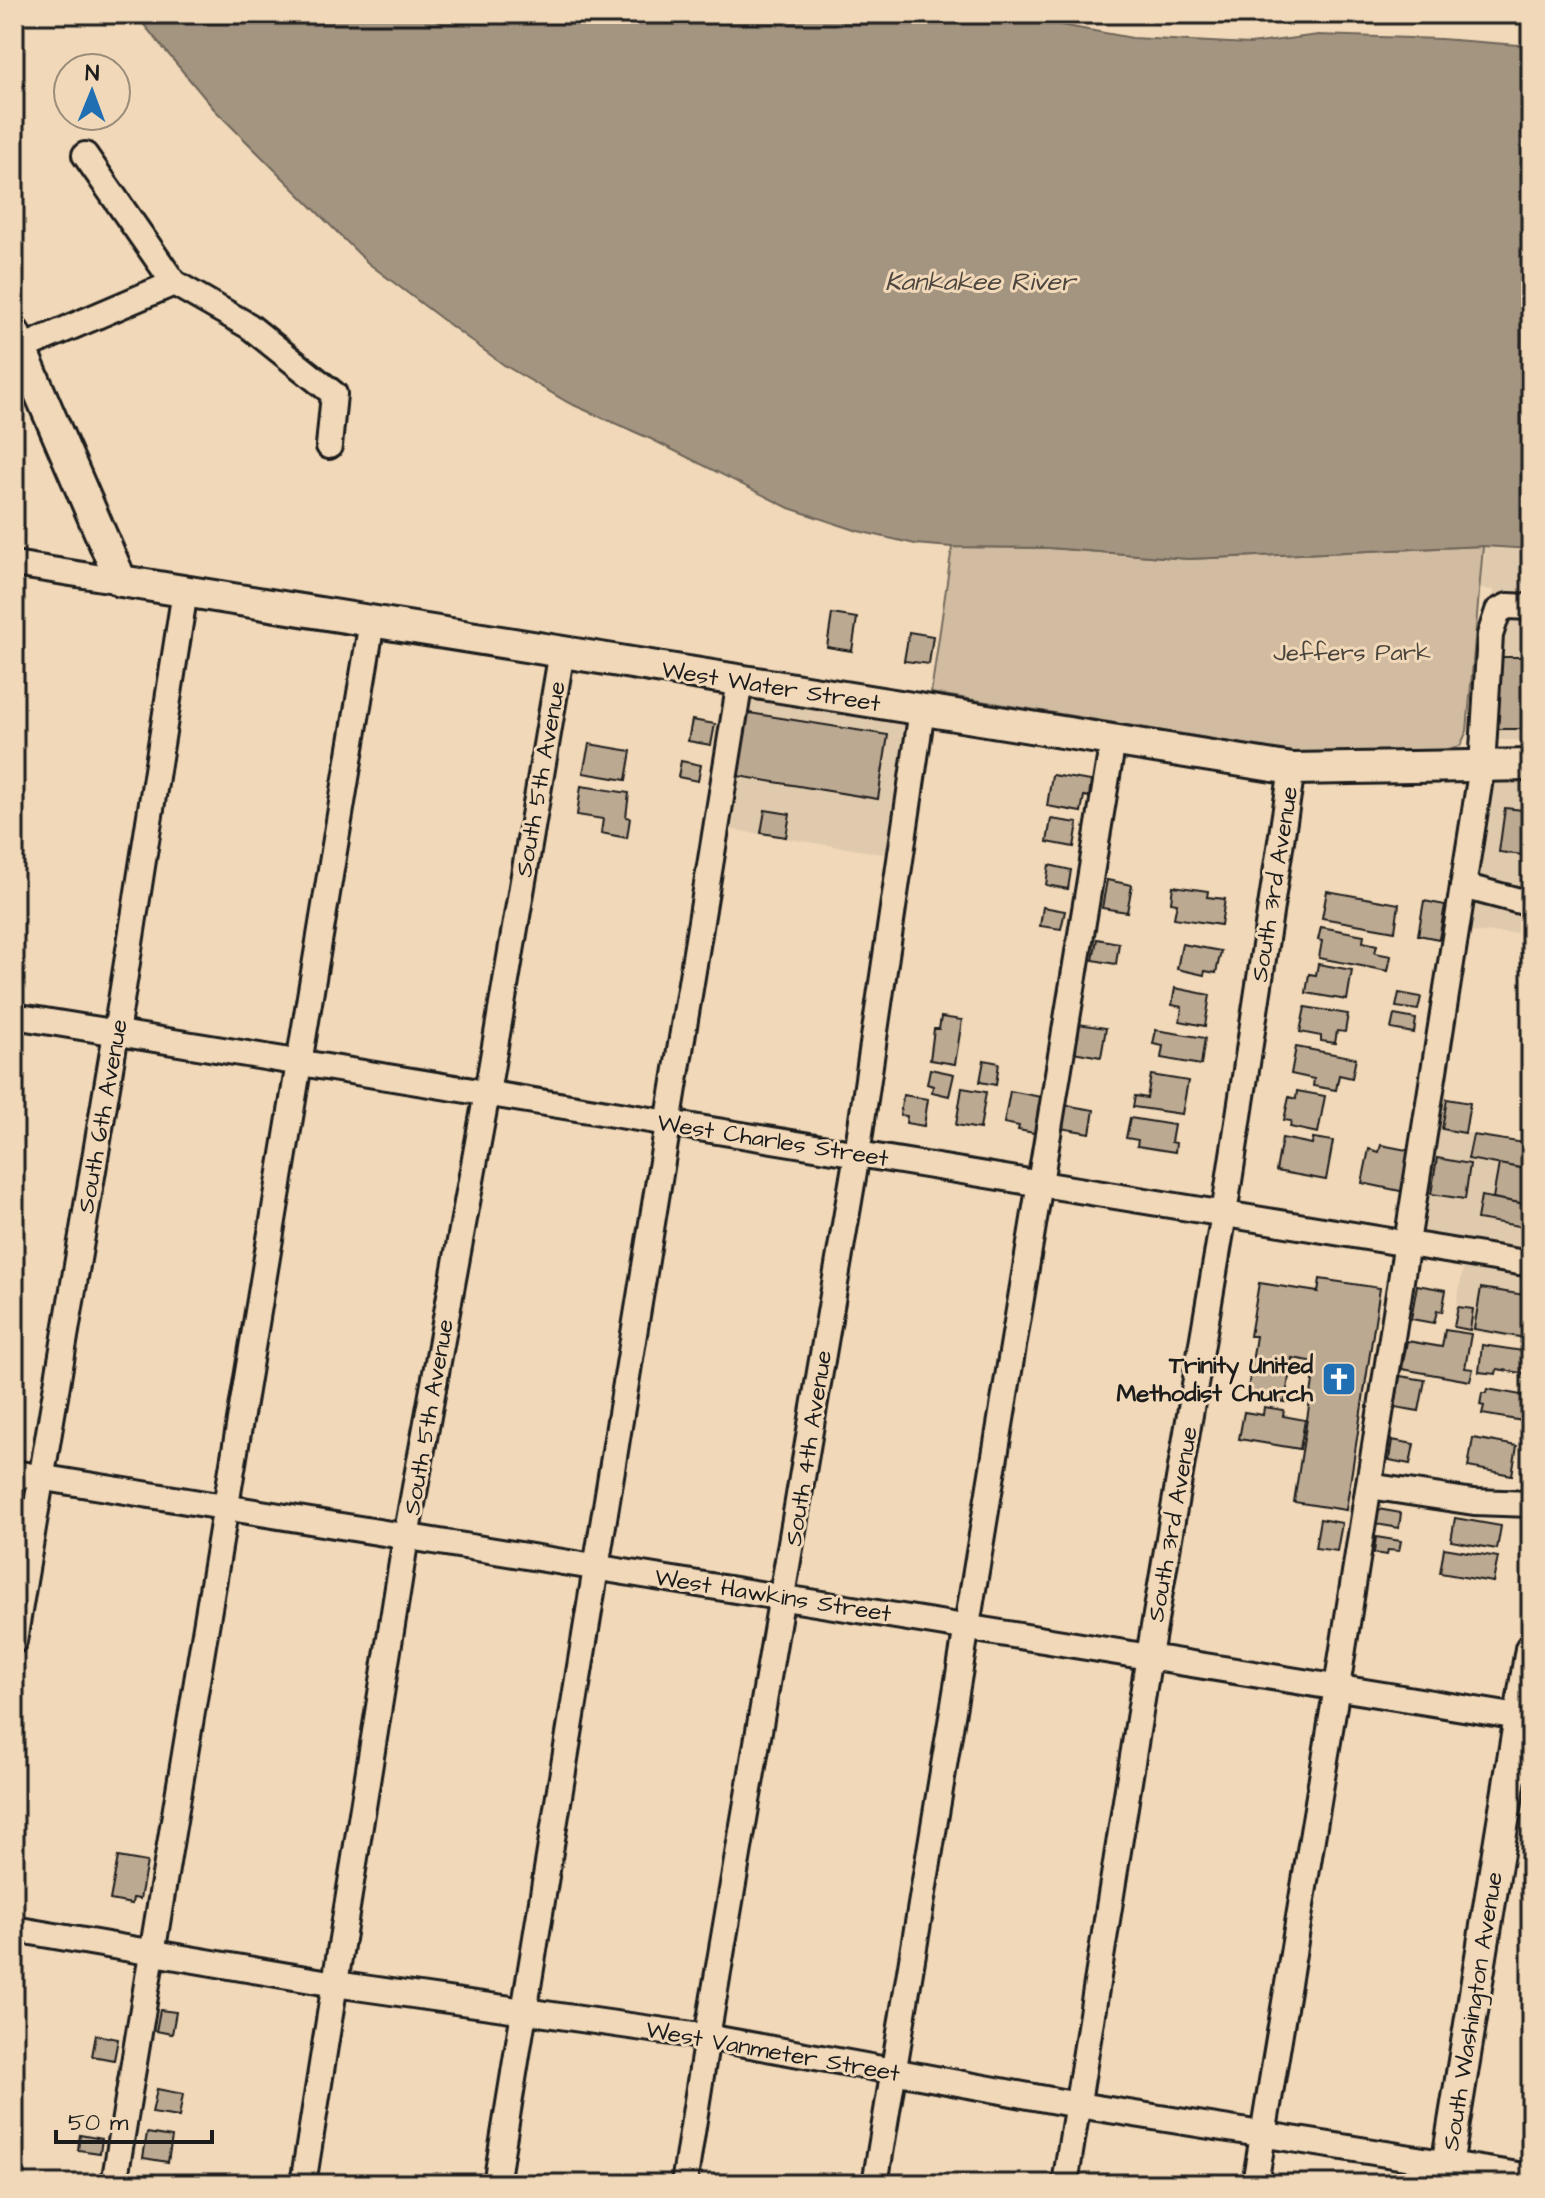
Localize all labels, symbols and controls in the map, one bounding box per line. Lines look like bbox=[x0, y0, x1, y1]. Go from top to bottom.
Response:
north arrow bbox=[52, 52, 132, 132]
text: N bbox=[85, 58, 100, 89]
water label: Kankakee River bbox=[885, 264, 1078, 300]
park label: Jeffers Park bbox=[1273, 636, 1431, 670]
street label: West Water Street bbox=[659, 653, 883, 721]
street label: South 5th Avenue bbox=[507, 678, 575, 880]
street label: South 3rd Avenue bbox=[1243, 784, 1307, 984]
street label: South 6th Avenue bbox=[69, 1016, 137, 1216]
street label: West Charles Street bbox=[655, 1106, 891, 1176]
street label: South 5th Avenue bbox=[395, 1316, 463, 1518]
street label: South 4th Avenue bbox=[777, 1348, 841, 1549]
place label: Trinity United Methodist Church bbox=[1116, 1349, 1314, 1411]
church icon: Trinity United Methodist Church bbox=[1320, 1360, 1358, 1398]
street label: South 3rd Avenue bbox=[1139, 1424, 1207, 1624]
street label: West Hawkins Street bbox=[652, 1560, 894, 1632]
street label: South Washington Avenue bbox=[1434, 1869, 1513, 2153]
street label: West Vanmeter Street bbox=[643, 2013, 903, 2091]
scale bar bbox=[56, 2094, 212, 2144]
text: 50 m bbox=[68, 2106, 129, 2140]

